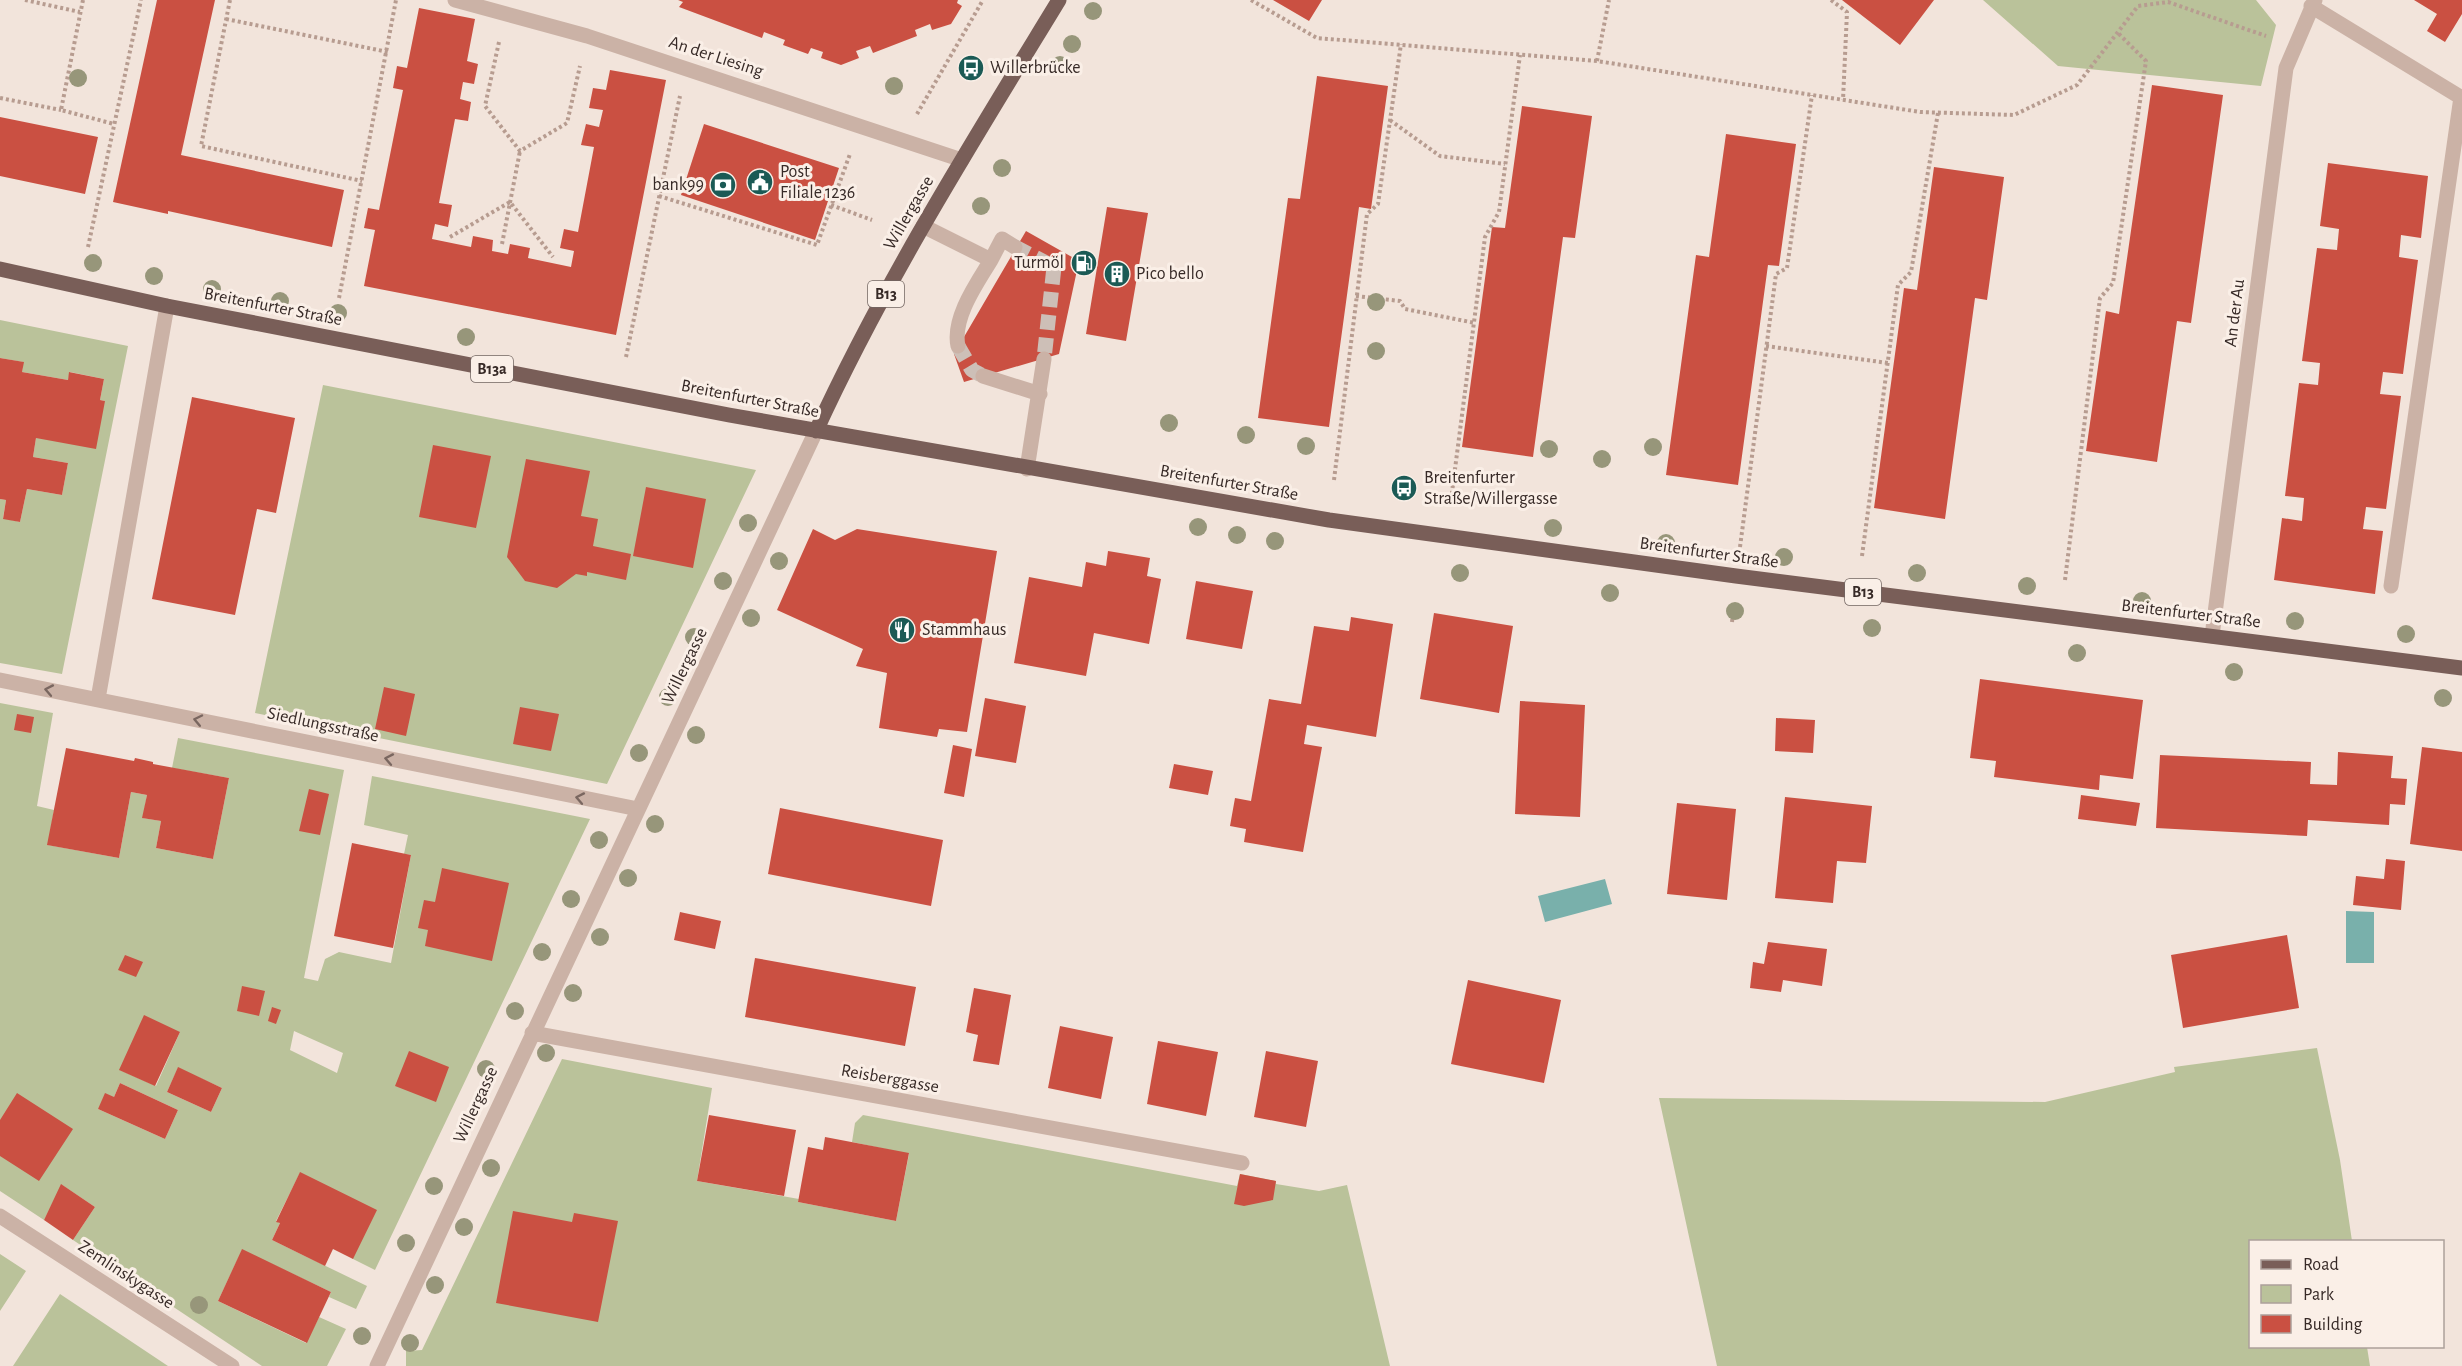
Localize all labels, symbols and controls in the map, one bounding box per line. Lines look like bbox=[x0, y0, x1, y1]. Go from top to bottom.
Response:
street label: An der Liesing bbox=[667, 33, 766, 81]
bus stop icon: Willerbrücke bbox=[956, 53, 986, 83]
place label: Willerbrücke bbox=[990, 59, 1081, 77]
place label: Post Filiale 1236 bbox=[780, 163, 855, 202]
public building icon: Post Filiale 1236 bbox=[745, 167, 775, 197]
bank icon: bank99 bbox=[708, 170, 738, 200]
street label: Willergasse bbox=[881, 173, 937, 253]
place label: bank99 bbox=[652, 176, 704, 194]
fuel station icon: Turmöl bbox=[1069, 248, 1099, 278]
place label: Turmöl bbox=[1014, 254, 1064, 272]
building icon: Pico bello bbox=[1102, 259, 1132, 289]
place label: Pico bello bbox=[1136, 265, 1204, 283]
street label: An der Au bbox=[2222, 278, 2248, 348]
road number: B13 bbox=[868, 281, 904, 307]
street label: Breitenfurter Straße bbox=[202, 285, 344, 329]
road number: B13a bbox=[471, 356, 513, 382]
street label: Breitenfurter Straße bbox=[679, 377, 821, 421]
street label: Breitenfurter Straße bbox=[1158, 462, 1300, 504]
place label: Breitenfurter Straße/Willergasse bbox=[1424, 469, 1558, 508]
bus stop icon: Breitenfurter Straße/Willergasse bbox=[1389, 473, 1419, 503]
street label: Breitenfurter Straße bbox=[1638, 534, 1780, 572]
road number: B13 bbox=[1845, 579, 1881, 605]
street label: Breitenfurter Straße bbox=[2120, 597, 2262, 631]
restaurant icon: Stammhaus bbox=[887, 615, 917, 645]
place label: Stammhaus bbox=[922, 621, 1007, 639]
street label: Willergasse bbox=[659, 625, 711, 707]
one-way arrow bbox=[45, 684, 55, 697]
street label: Siedlungsstraße bbox=[266, 704, 380, 746]
one-way arrow bbox=[193, 714, 203, 727]
one-way arrow bbox=[384, 753, 394, 766]
one-way arrow bbox=[576, 792, 586, 805]
street label: Reisberggasse bbox=[840, 1062, 940, 1096]
street label: Willergasse bbox=[451, 1064, 501, 1146]
street label: Zemlinskygasse bbox=[75, 1237, 177, 1313]
legend bbox=[2249, 1240, 2444, 1348]
text: Road bbox=[2303, 1256, 2339, 1274]
text: Park bbox=[2303, 1286, 2335, 1304]
text: Building bbox=[2303, 1316, 2363, 1334]

